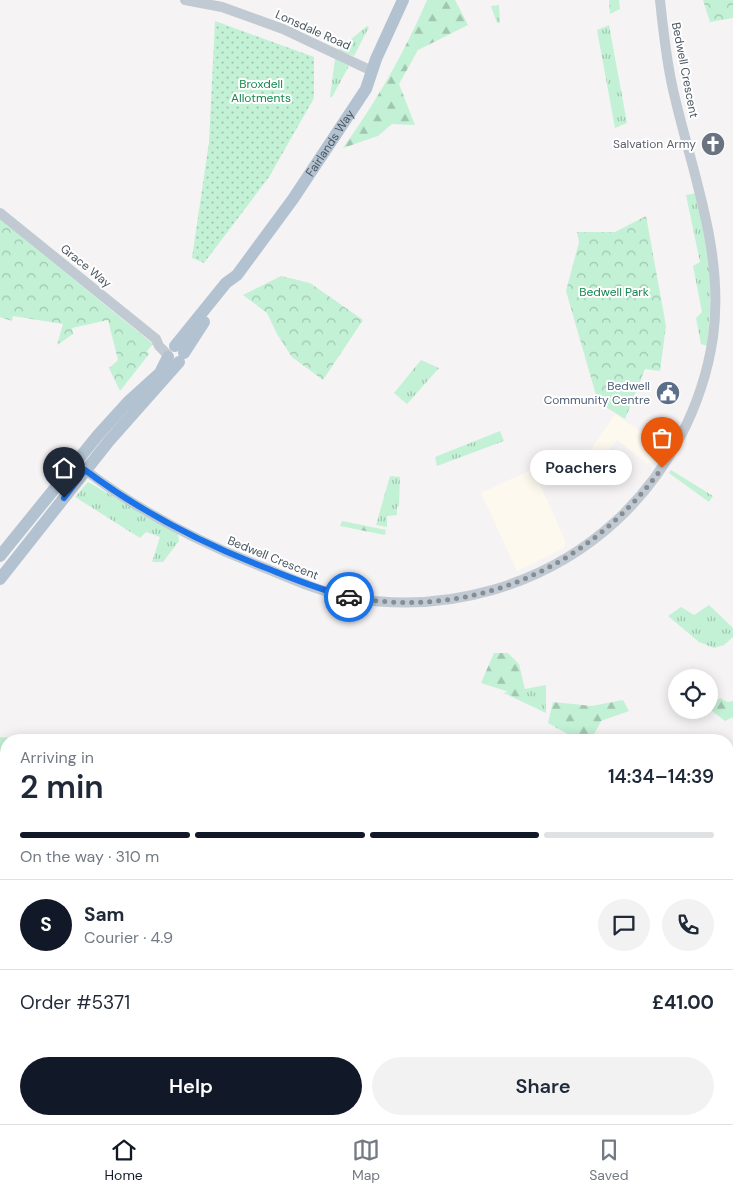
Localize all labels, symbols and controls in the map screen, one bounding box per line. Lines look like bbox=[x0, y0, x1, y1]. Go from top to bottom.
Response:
street label: Lonsdale Road bbox=[273, 6, 353, 54]
street label: Bedwell Crescent bbox=[668, 21, 702, 119]
park label: Broxdell Allotments bbox=[231, 76, 291, 106]
street label: Fairlands Way bbox=[302, 107, 358, 180]
church icon: Salvation Army bbox=[700, 131, 726, 157]
place label: Salvation Army bbox=[613, 136, 696, 152]
street label: Grace Way bbox=[57, 241, 115, 292]
park label: Bedwell Park bbox=[579, 284, 649, 300]
place label: Bedwell Community Centre bbox=[544, 378, 650, 408]
public building icon: Bedwell Community Centre bbox=[655, 380, 681, 406]
pin bbox=[641, 417, 683, 468]
icon: bag bbox=[648, 424, 676, 452]
pin bbox=[43, 447, 85, 498]
callout: Poachers bbox=[530, 450, 632, 486]
icon: home bbox=[50, 454, 78, 482]
text: Poachers bbox=[545, 457, 617, 478]
street label: Bedwell Crescent bbox=[225, 532, 321, 584]
courier bbox=[324, 572, 374, 622]
icon: car bbox=[335, 583, 363, 611]
map controls bbox=[668, 669, 718, 719]
button: locate bbox=[668, 669, 718, 719]
text: Arriving in bbox=[20, 747, 94, 768]
text: 14:34–14:39 bbox=[608, 764, 714, 789]
text: 2 min bbox=[20, 766, 104, 808]
text: On the way · 310 m bbox=[20, 846, 159, 867]
button: chat bbox=[598, 899, 650, 951]
button: phone bbox=[662, 899, 714, 951]
text: Sam bbox=[84, 902, 125, 927]
text: S bbox=[40, 912, 52, 937]
text: Courier · 4.9 bbox=[84, 927, 173, 948]
text: Order #5371 bbox=[20, 990, 130, 1015]
text: £41.00 bbox=[652, 990, 714, 1015]
button: Help bbox=[20, 1057, 362, 1115]
button: Share bbox=[372, 1057, 714, 1115]
tab: Home bbox=[105, 1136, 143, 1184]
tab: Map bbox=[352, 1136, 380, 1184]
tab: Saved bbox=[589, 1136, 628, 1184]

